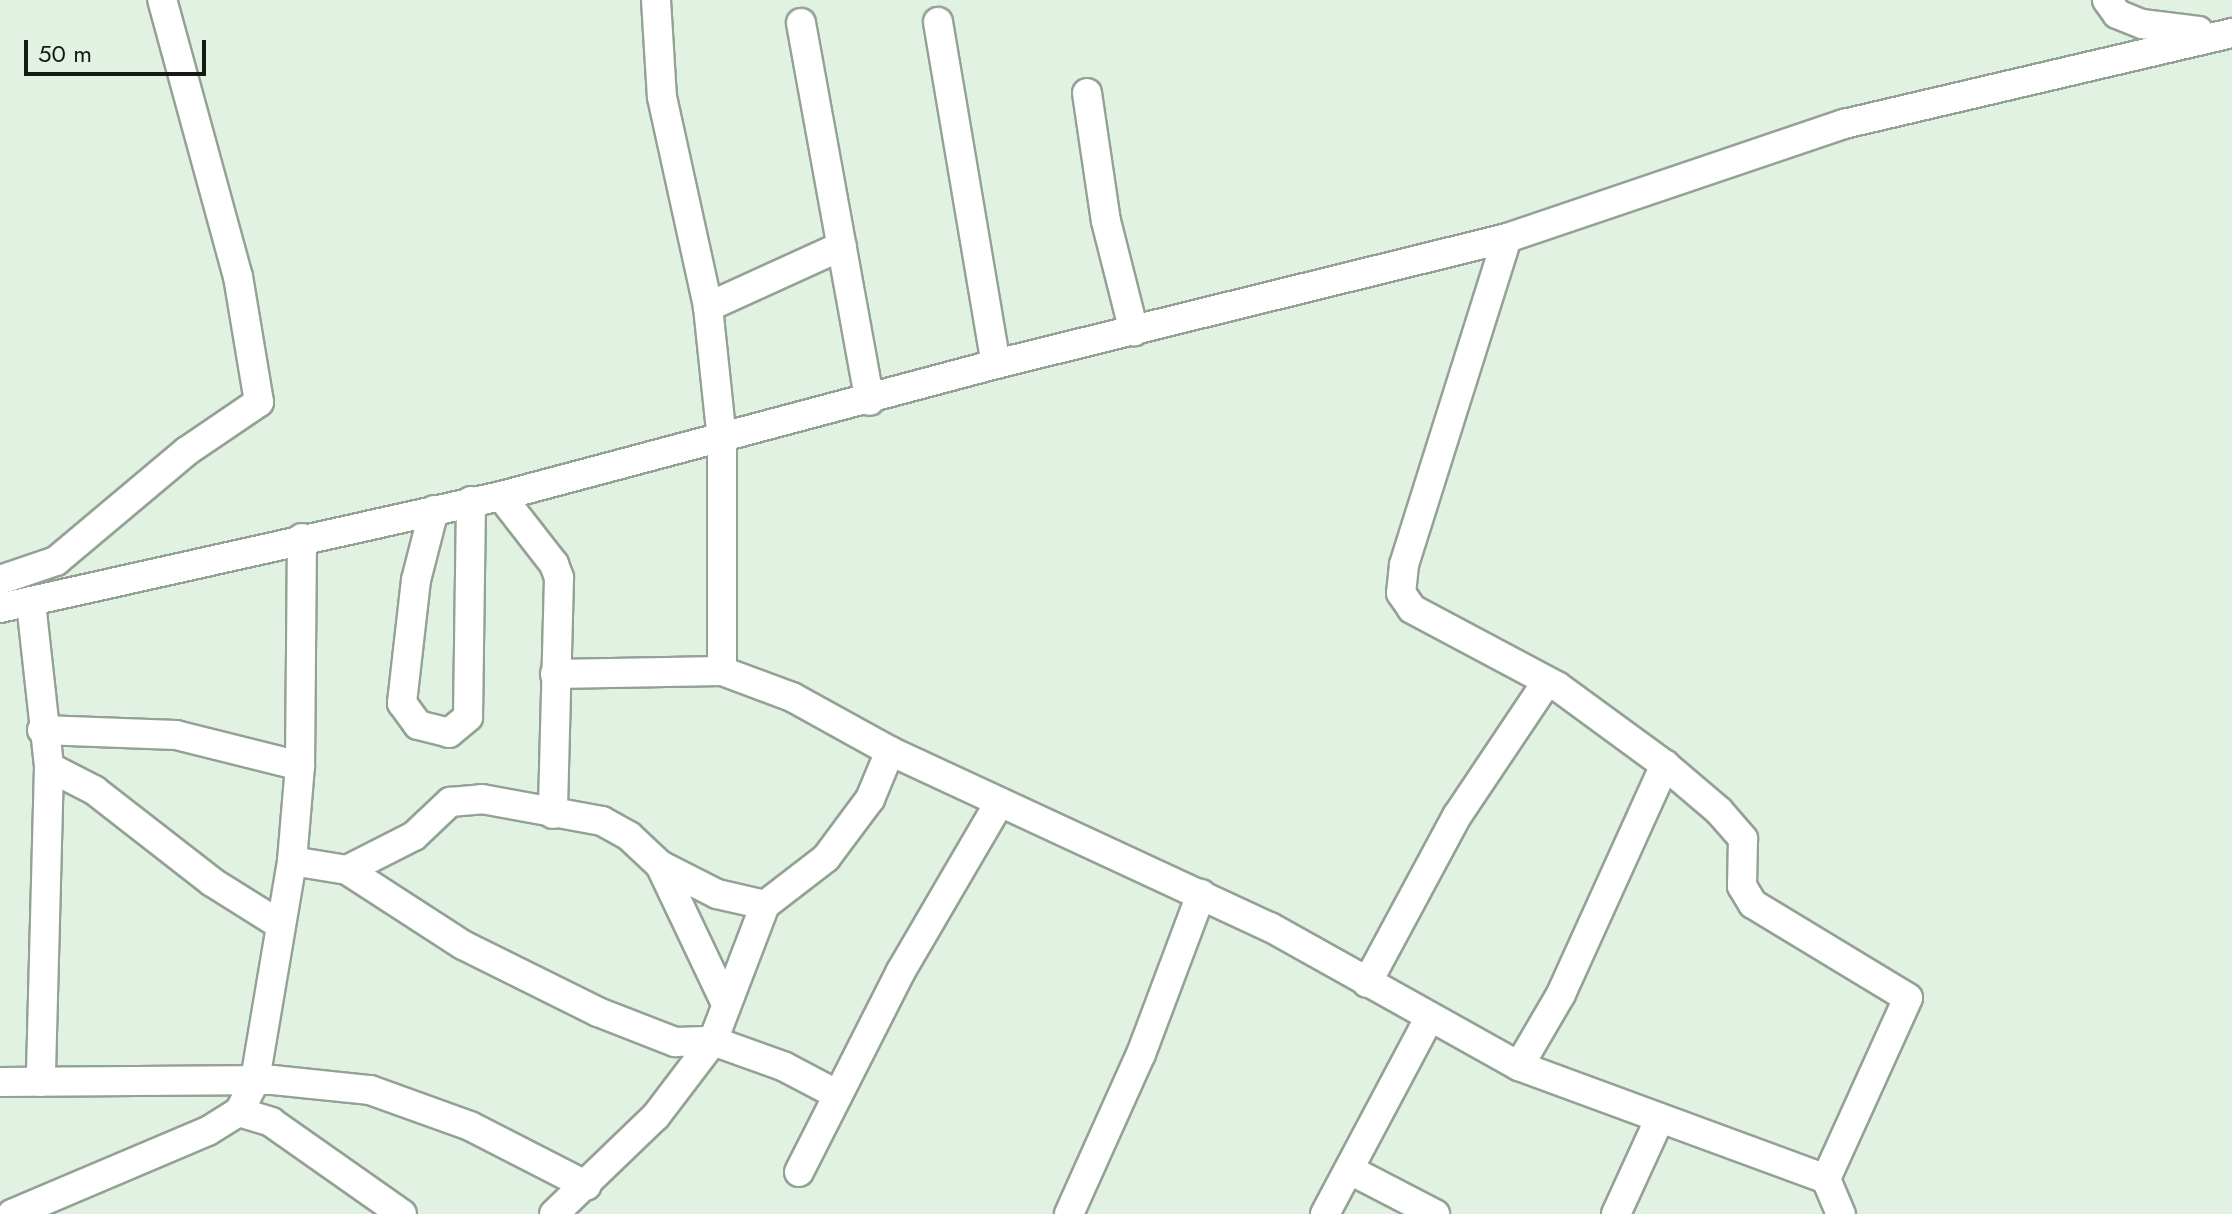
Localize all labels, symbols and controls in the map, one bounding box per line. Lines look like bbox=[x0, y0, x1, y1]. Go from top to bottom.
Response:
scale bar bbox=[28, 24, 210, 74]
text: 50 m bbox=[38, 36, 92, 71]

